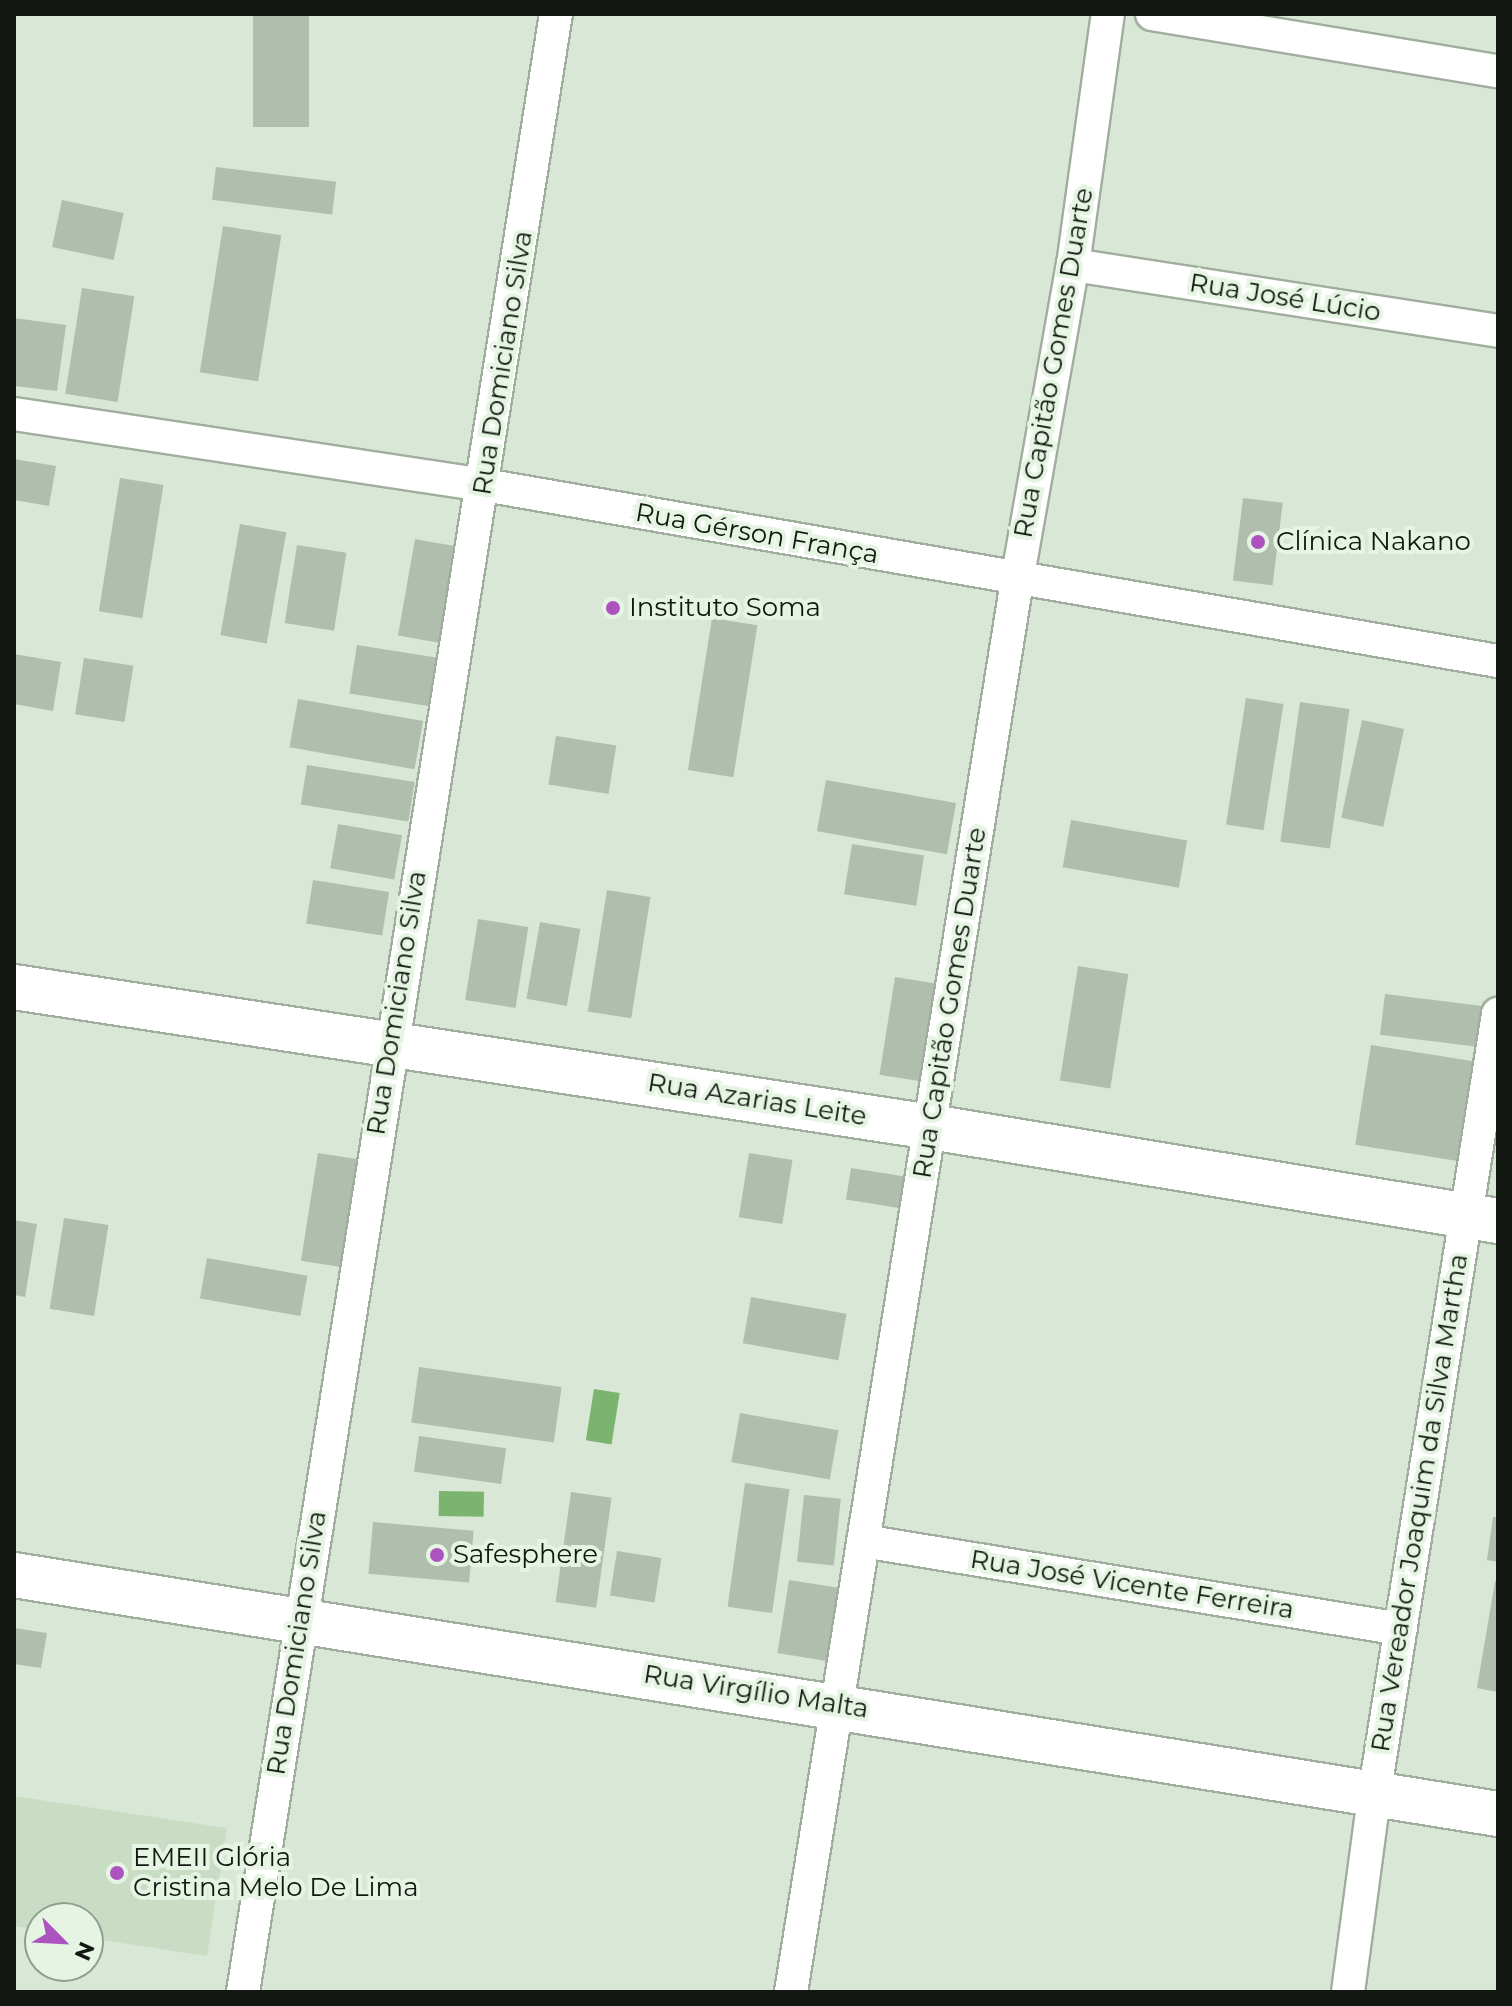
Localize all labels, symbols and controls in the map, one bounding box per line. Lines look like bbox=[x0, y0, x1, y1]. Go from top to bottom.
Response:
street label: Rua Capitão Gomes Duarte bbox=[1008, 186, 1100, 540]
street label: Rua Domiciano Silva bbox=[467, 229, 539, 497]
street label: Rua José Lúcio bbox=[1187, 267, 1383, 329]
street label: Rua Gérson França bbox=[633, 497, 881, 571]
place label: Clínica Nakano bbox=[1276, 526, 1471, 558]
marker: Clínica Nakano bbox=[1247, 531, 1269, 553]
place label: Instituto Soma bbox=[629, 592, 821, 624]
marker: Instituto Soma bbox=[604, 599, 622, 617]
street label: Rua Capitão Gomes Duarte bbox=[907, 825, 993, 1181]
street label: Rua Domiciano Silva bbox=[361, 869, 433, 1137]
street label: Rua Azarias Leite bbox=[645, 1067, 869, 1133]
street label: Rua Vereador Joaquim da Silva Martha bbox=[1365, 1252, 1475, 1754]
street label: Rua Domiciano Silva bbox=[261, 1509, 333, 1777]
place label: Safesphere bbox=[453, 1539, 598, 1571]
street label: Rua José Vicente Ferreira bbox=[968, 1544, 1296, 1626]
marker: Safesphere bbox=[428, 1546, 446, 1564]
street label: Rua Virgílio Malta bbox=[641, 1659, 871, 1725]
place label: EMEII Glória Cristina Melo De Lima bbox=[133, 1842, 418, 1904]
marker: EMEII Glória Cristina Melo De Lima bbox=[108, 1864, 126, 1882]
north arrow bbox=[24, 1902, 104, 1982]
text: N bbox=[69, 1938, 101, 1965]

